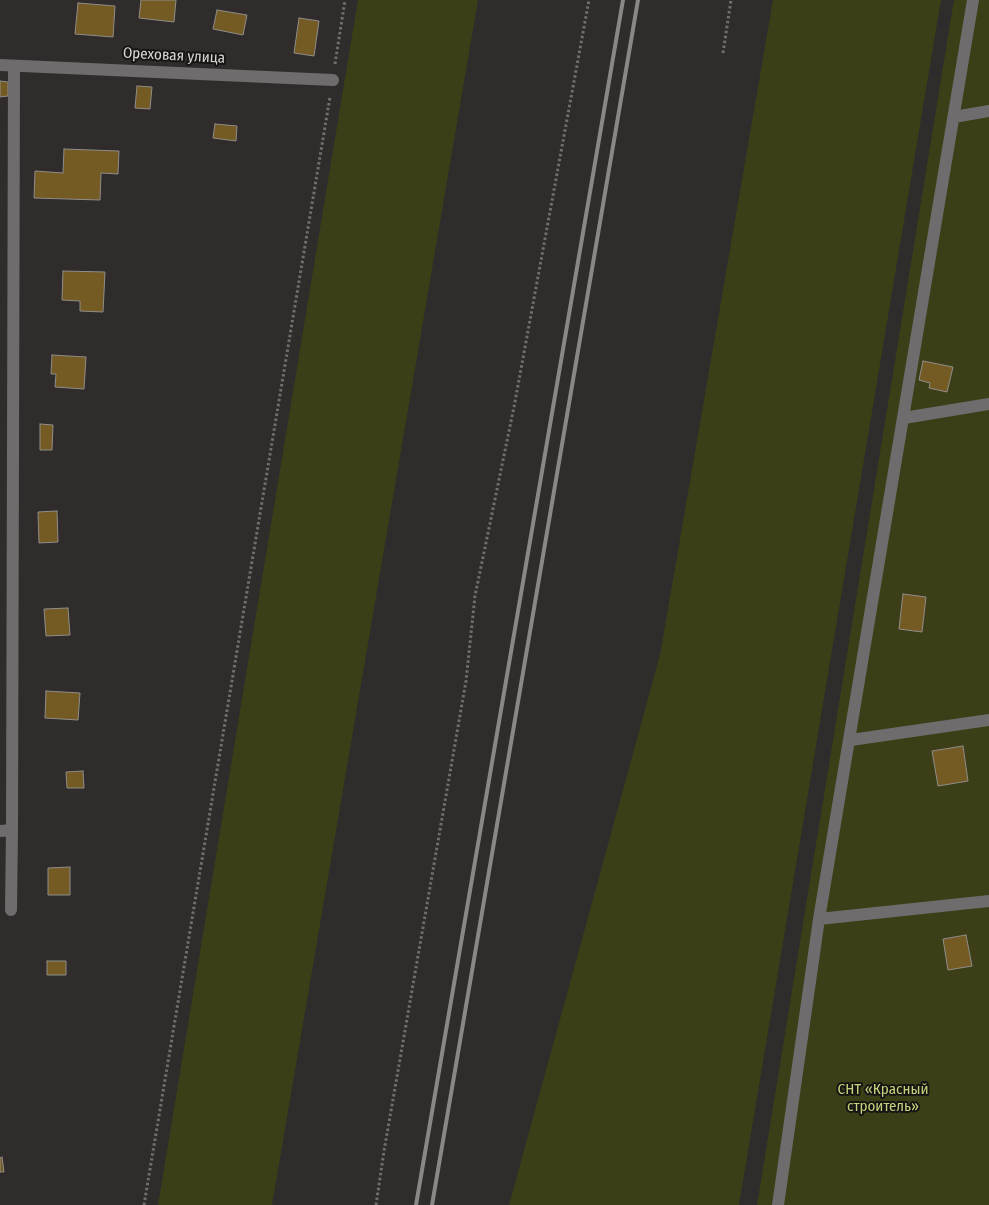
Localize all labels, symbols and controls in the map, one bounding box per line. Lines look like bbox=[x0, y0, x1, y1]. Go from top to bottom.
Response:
street label: Ореховая улица bbox=[122, 44, 226, 68]
park label: СНТ «Красный строитель» bbox=[838, 1081, 928, 1116]

